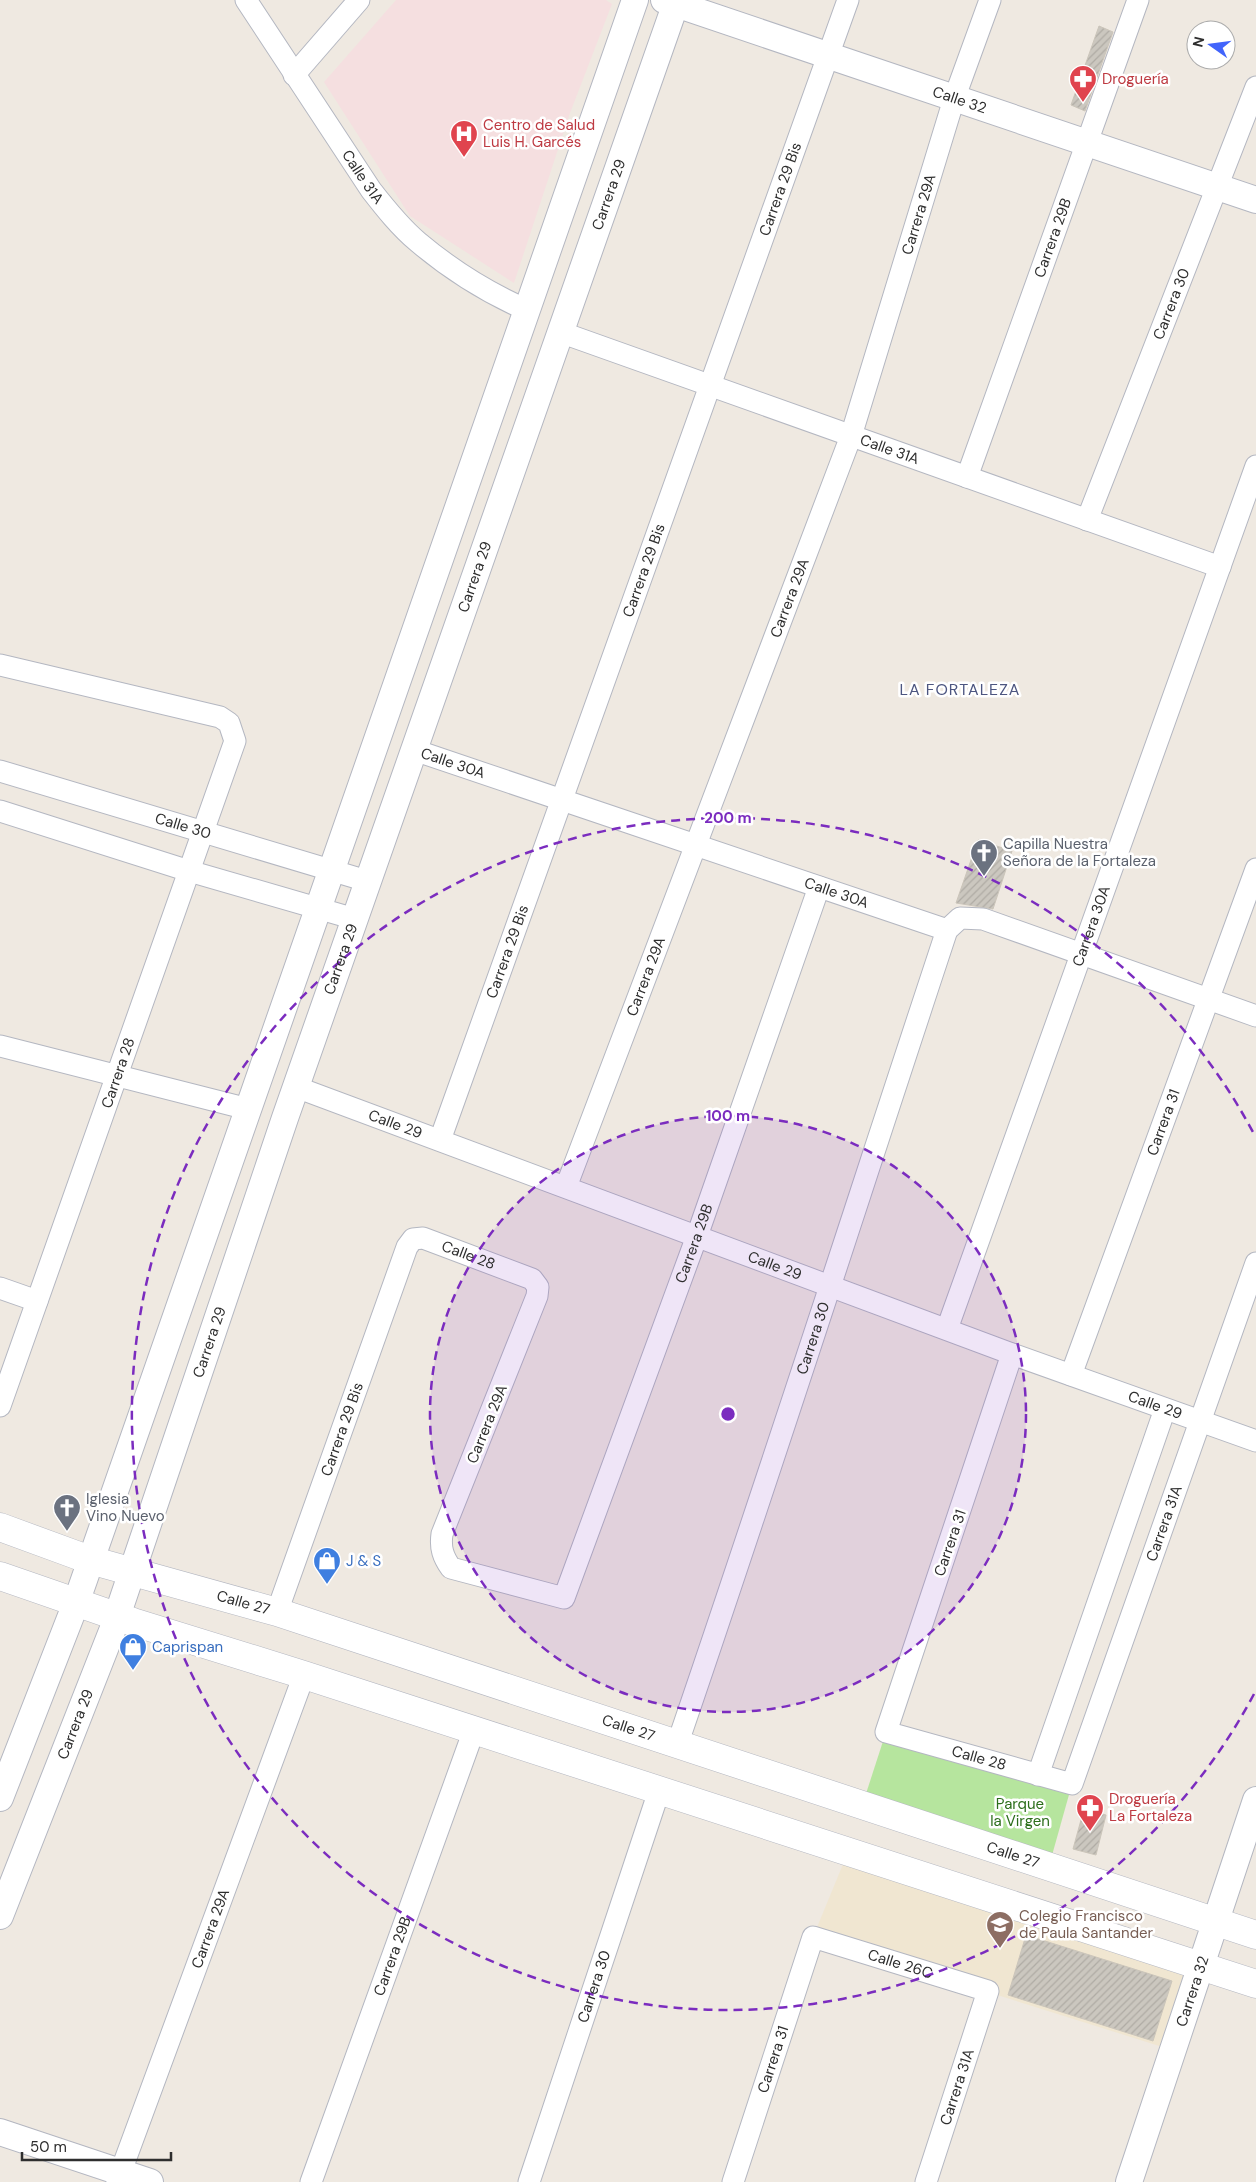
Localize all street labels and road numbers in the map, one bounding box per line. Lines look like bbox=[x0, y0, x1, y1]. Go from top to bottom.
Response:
street label: Calle 32 bbox=[930, 81, 989, 118]
street label: Carrera 29 Bis bbox=[754, 139, 806, 239]
street label: Calle 31A bbox=[337, 146, 388, 208]
street label: Carrera 29 bbox=[587, 157, 630, 233]
street label: Carrera 29A bbox=[897, 172, 940, 257]
street label: Carrera 29B bbox=[1029, 195, 1076, 280]
street label: Carrera 30 bbox=[1148, 265, 1194, 343]
street label: Calle 31A bbox=[857, 430, 922, 469]
street label: Carrera 29 Bis bbox=[618, 521, 670, 620]
street label: Carrera 29 bbox=[453, 539, 496, 615]
street label: Carrera 29A bbox=[765, 556, 814, 640]
street label: Calle 30A bbox=[418, 743, 488, 783]
street label: Calle 30 bbox=[153, 808, 213, 844]
street label: Calle 30A bbox=[802, 873, 871, 913]
street label: Carrera 30A bbox=[1068, 883, 1115, 969]
street label: Carrera 29 Bis bbox=[481, 902, 533, 1001]
street label: Carrera 29 bbox=[319, 921, 362, 997]
street label: Carrera 29A bbox=[622, 934, 670, 1019]
street label: Carrera 28 bbox=[97, 1035, 139, 1111]
street label: Carrera 31 bbox=[1142, 1086, 1185, 1158]
street label: Calle 29 bbox=[366, 1105, 425, 1143]
street label: Carrera 29B bbox=[671, 1201, 717, 1286]
street label: Calle 28 bbox=[439, 1236, 498, 1274]
street label: Calle 29 bbox=[745, 1246, 805, 1285]
street label: Carrera 30 bbox=[792, 1299, 834, 1377]
street label: Carrera 29 bbox=[188, 1304, 231, 1380]
street label: Carrera 29 Bis bbox=[316, 1380, 368, 1479]
street label: Carrera 29A bbox=[462, 1382, 512, 1466]
street label: Calle 29 bbox=[1125, 1386, 1185, 1424]
street label: Carrera 31A bbox=[1141, 1483, 1187, 1564]
street label: Carrera 31 bbox=[929, 1507, 971, 1579]
street label: Calle 27 bbox=[214, 1586, 272, 1620]
street label: Carrera 29 bbox=[53, 1686, 98, 1762]
street label: Calle 27 bbox=[599, 1710, 657, 1746]
street label: Calle 28 bbox=[949, 1741, 1009, 1775]
street label: Calle 27 bbox=[984, 1837, 1042, 1873]
street label: Carrera 29A bbox=[187, 1886, 234, 1971]
street label: Carrera 29B bbox=[369, 1914, 416, 1999]
street label: Calle 26C bbox=[865, 1944, 935, 1983]
street label: Carrera 30 bbox=[573, 1948, 615, 2025]
street label: Carrera 32 bbox=[1171, 1953, 1214, 2029]
street label: Carrera 31 bbox=[753, 2023, 793, 2095]
street label: Carrera 31A bbox=[935, 2046, 979, 2128]

